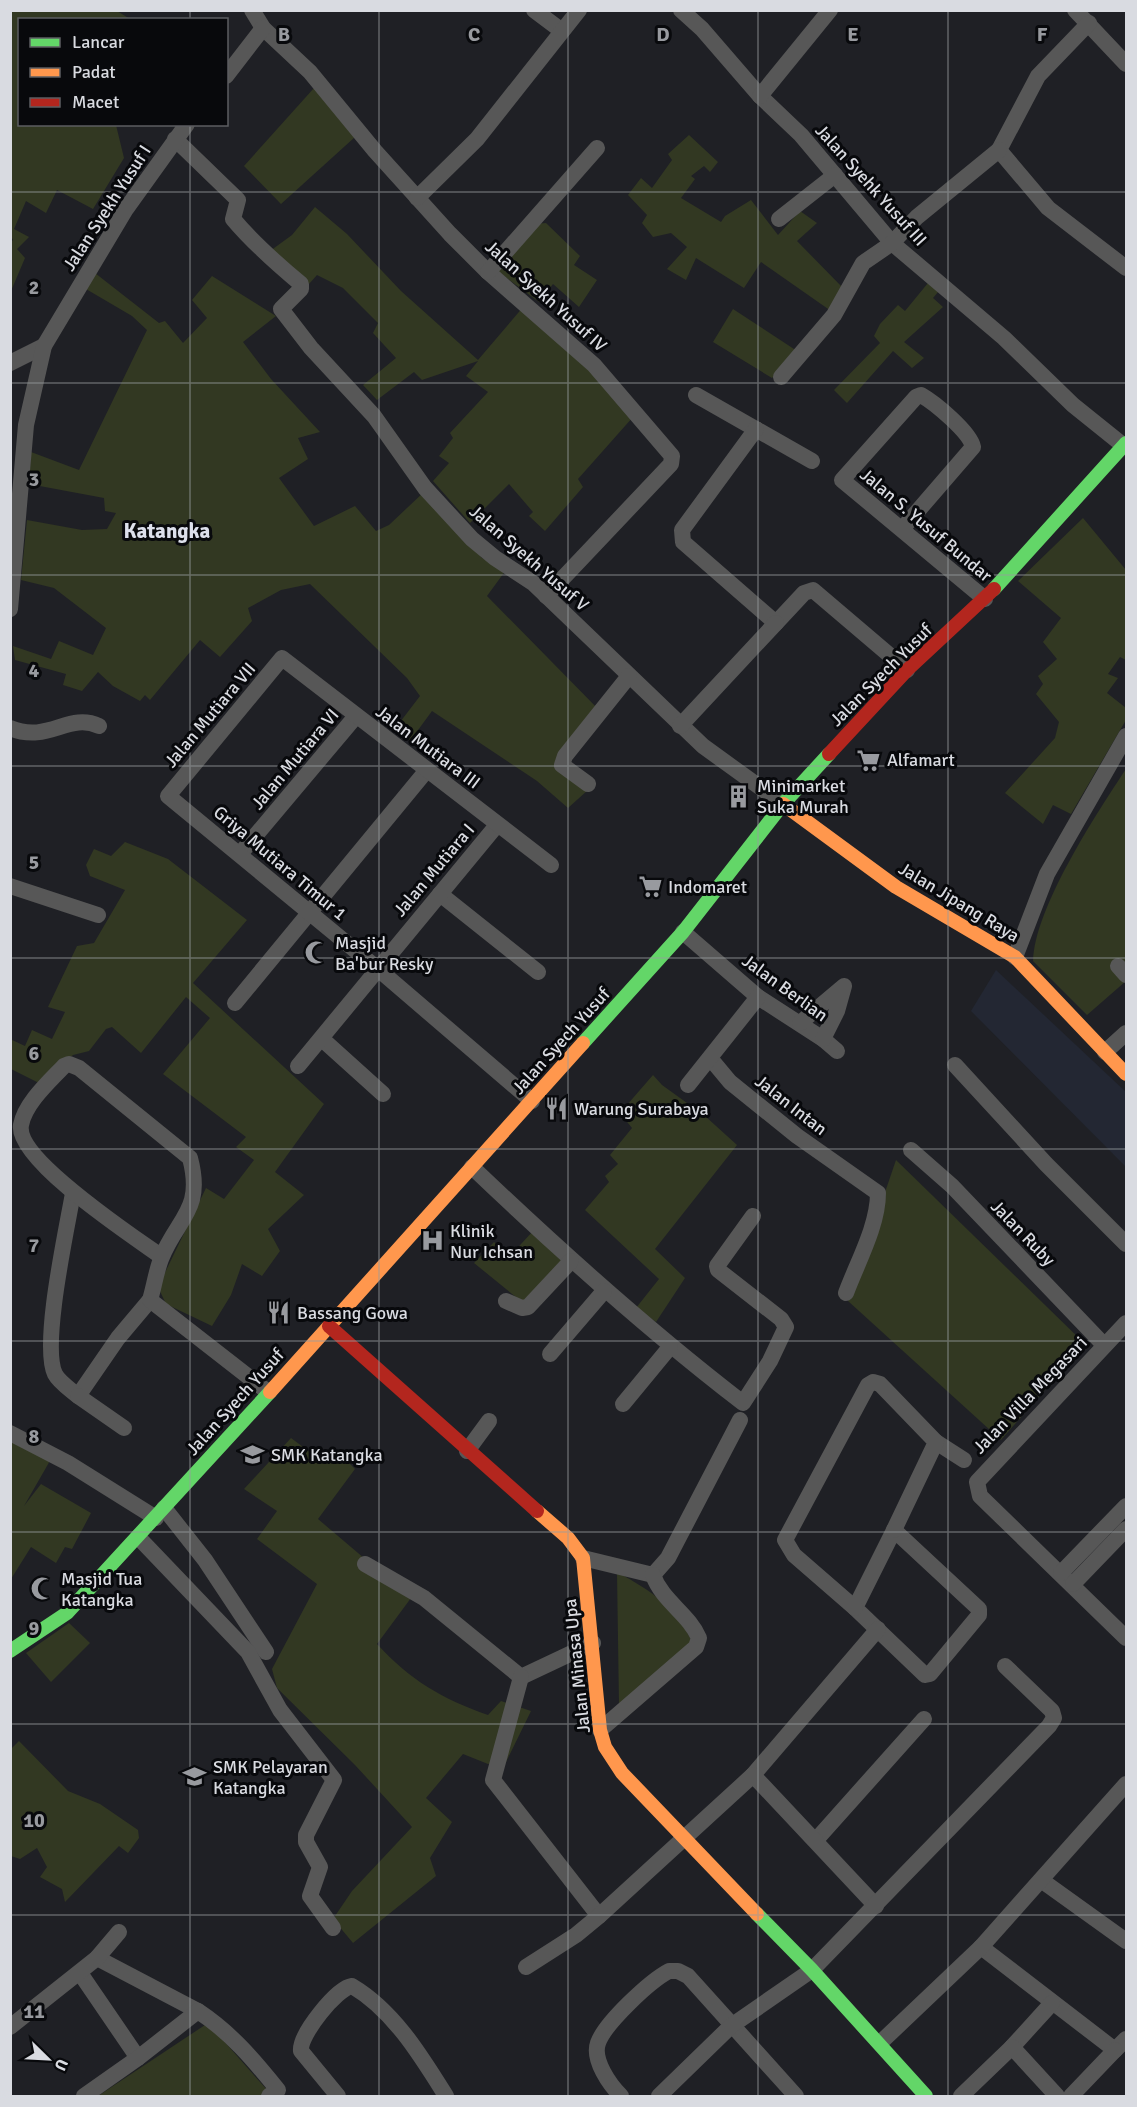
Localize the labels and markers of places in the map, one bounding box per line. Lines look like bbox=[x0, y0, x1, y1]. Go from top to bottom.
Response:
supermarket icon: Alfamart bbox=[856, 747, 882, 773]
place label: Alfamart bbox=[887, 749, 955, 771]
place label: Minimarket Suka Murah bbox=[757, 775, 849, 818]
building icon: Minimarket Suka Murah bbox=[726, 783, 752, 809]
supermarket icon: Indomaret bbox=[637, 874, 663, 900]
place label: Indomaret bbox=[668, 876, 747, 898]
place label: Masjid Ba'bur Resky bbox=[335, 932, 434, 975]
mosque icon: Masjid Ba'bur Resky bbox=[304, 940, 330, 966]
restaurant icon: Warung Surabaya bbox=[543, 1096, 569, 1122]
place label: Warung Surabaya bbox=[574, 1098, 709, 1120]
place label: Klinik Nur Ichsan bbox=[450, 1220, 533, 1263]
hospital icon: Klinik Nur Ichsan bbox=[419, 1228, 445, 1254]
restaurant icon: Bassang Gowa bbox=[266, 1300, 292, 1326]
place label: Bassang Gowa bbox=[297, 1302, 408, 1324]
school or university icon: SMK Katangka bbox=[240, 1442, 266, 1468]
place label: SMK Katangka bbox=[271, 1444, 383, 1466]
place label: Masjid Tua Katangka bbox=[61, 1568, 142, 1611]
mosque icon: Masjid Tua Katangka bbox=[30, 1576, 56, 1602]
place label: SMK Pelayaran Katangka bbox=[213, 1756, 328, 1799]
school or university icon: SMK Pelayaran Katangka bbox=[182, 1764, 208, 1790]

